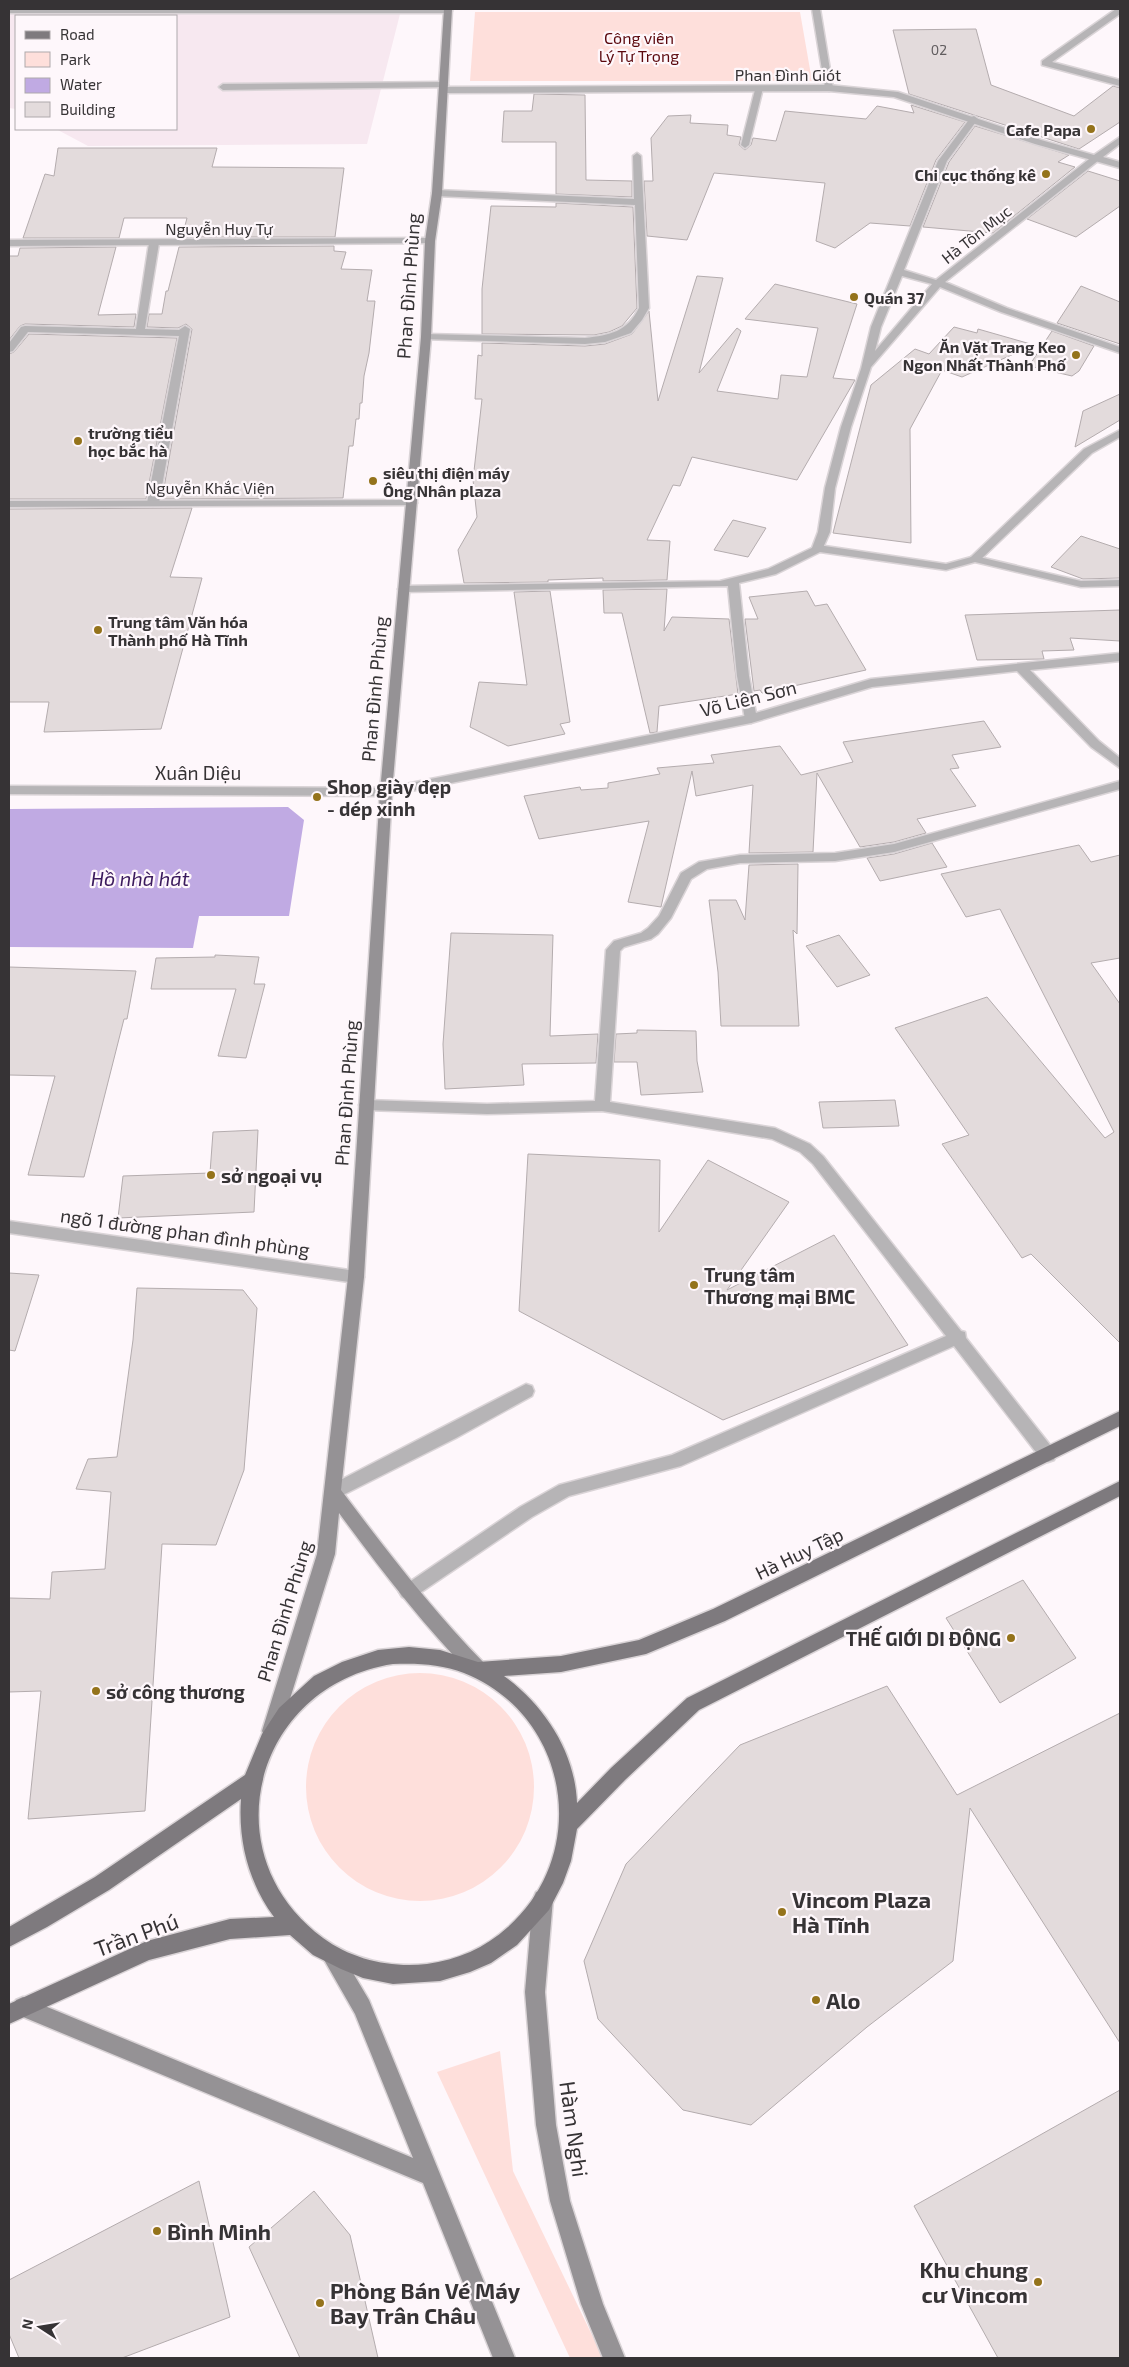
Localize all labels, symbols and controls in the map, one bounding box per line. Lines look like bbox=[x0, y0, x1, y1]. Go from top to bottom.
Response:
legend bbox=[15, 15, 178, 130]
text: Road bbox=[60, 25, 95, 43]
park label: Công viên Lý Tự Trọng bbox=[599, 28, 679, 65]
house number: 02 bbox=[931, 41, 947, 58]
text: Park bbox=[60, 50, 91, 68]
street label: Phan Đình Giót bbox=[735, 65, 841, 84]
text: Water bbox=[60, 75, 102, 93]
text: Building bbox=[60, 100, 116, 118]
place label: Cafe Papa bbox=[1006, 120, 1081, 139]
marker: Cafe Papa bbox=[1085, 123, 1097, 135]
place label: Chi cục thống kê bbox=[914, 165, 1036, 184]
marker: Chi cục thống kê bbox=[1040, 168, 1052, 180]
street label: Hà Tôn Mục bbox=[937, 201, 1015, 267]
street label: Phan Đình Phùng bbox=[391, 212, 425, 360]
street label: Nguyễn Huy Tự bbox=[165, 219, 273, 238]
place label: Quán 37 bbox=[864, 288, 925, 308]
marker: Quán 37 bbox=[848, 291, 860, 303]
place label: Ăn Vặt Trang Keo Ngon Nhất Thành Phố bbox=[903, 337, 1067, 374]
marker: Ăn Vặt Trang Keo Ngon Nhất Thành Phố bbox=[1070, 349, 1082, 361]
place label: trường tiểu học bắc hà bbox=[88, 423, 173, 460]
marker: trường tiểu học bắc hà bbox=[72, 435, 84, 447]
place label: siêu thị điện máy Ông Nhân plaza bbox=[383, 463, 510, 500]
marker: siêu thị điện máy Ông Nhân plaza bbox=[367, 475, 379, 487]
street label: Nguyễn Khắc Viện bbox=[145, 478, 275, 497]
place label: Trung tâm Văn hóa Thành phố Hà Tĩnh bbox=[108, 612, 248, 649]
street label: Phan Đình Phùng bbox=[356, 615, 392, 763]
marker: Trung tâm Văn hóa Thành phố Hà Tĩnh bbox=[92, 624, 104, 636]
street label: Võ Liên Sơn bbox=[697, 675, 799, 721]
street label: Xuân Diệu bbox=[155, 761, 241, 784]
place label: Shop giày đẹp - dép xinh bbox=[327, 775, 451, 820]
marker: Shop giày đẹp - dép xinh bbox=[311, 791, 323, 803]
water label: Hồ nhà hát bbox=[91, 866, 190, 890]
street label: Phan Đình Phùng bbox=[329, 1019, 363, 1167]
place label: sở ngoại vụ bbox=[221, 1164, 322, 1187]
marker: sở ngoại vụ bbox=[205, 1169, 217, 1181]
street label: ngõ 1 đường phan đình phùng bbox=[59, 1203, 312, 1261]
place label: Trung tâm Thương mại BMC bbox=[704, 1263, 855, 1308]
marker: Trung tâm Thương mại BMC bbox=[688, 1279, 700, 1291]
street label: Hà Huy Tập bbox=[751, 1522, 847, 1584]
street label: Phan Đình Phùng bbox=[252, 1537, 317, 1684]
place label: THẾ GIỚI DI ĐỘNG bbox=[846, 1625, 1001, 1650]
marker: THẾ GIỚI DI ĐỘNG bbox=[1005, 1632, 1017, 1644]
place label: sở công thương bbox=[106, 1680, 245, 1703]
marker: sở công thương bbox=[90, 1685, 102, 1697]
place label: Vincom Plaza Hà Tĩnh bbox=[792, 1886, 931, 1937]
marker: Vincom Plaza Hà Tĩnh bbox=[776, 1906, 788, 1918]
street label: Trần Phú bbox=[90, 1907, 182, 1961]
place label: Alo bbox=[826, 1987, 861, 2013]
marker: Alo bbox=[810, 1994, 822, 2006]
street label: Hàm Nghi bbox=[555, 2079, 595, 2179]
place label: Bình Minh bbox=[167, 2218, 271, 2244]
marker: Bình Minh bbox=[151, 2225, 163, 2237]
place label: Khu chung cư Vincom bbox=[920, 2256, 1028, 2307]
marker: Khu chung cư Vincom bbox=[1032, 2276, 1044, 2288]
place label: Phòng Bán Vé Máy Bay Trân Châu bbox=[330, 2277, 521, 2329]
marker: Phòng Bán Vé Máy Bay Trân Châu bbox=[314, 2297, 326, 2309]
north arrow bbox=[15, 2302, 65, 2352]
text: N bbox=[17, 2317, 36, 2331]

